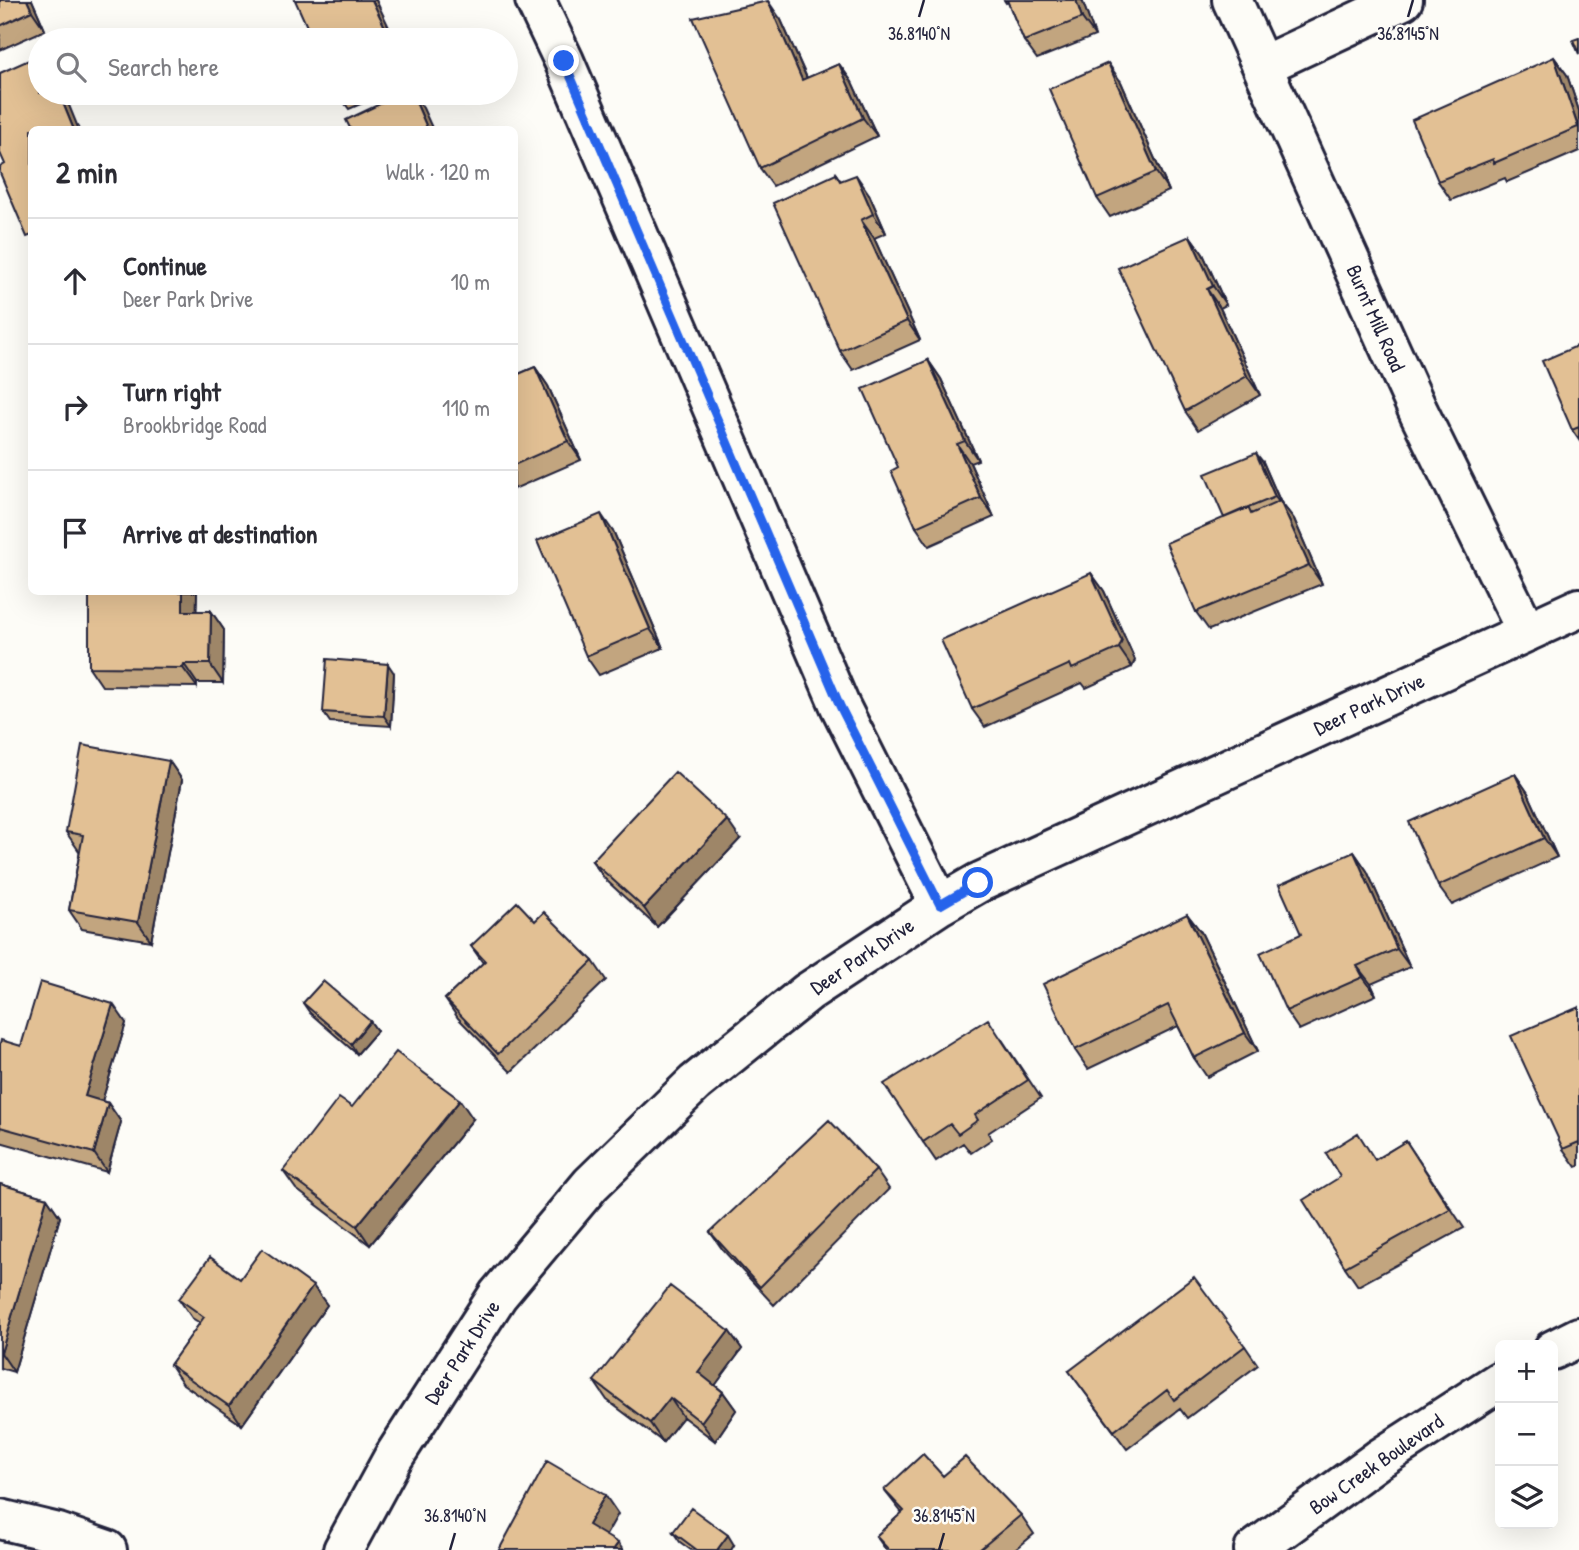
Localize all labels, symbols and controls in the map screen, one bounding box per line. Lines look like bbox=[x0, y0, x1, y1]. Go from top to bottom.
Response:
text: 36.8140°N bbox=[888, 21, 950, 46]
text: 36.8145°N bbox=[1377, 21, 1439, 46]
search box bbox=[28, 28, 518, 105]
route end bbox=[548, 45, 579, 76]
icon: search bbox=[52, 48, 90, 86]
text: Search here bbox=[108, 49, 219, 84]
text: 2 min bbox=[56, 152, 118, 192]
text: Walk · 120 m bbox=[386, 156, 490, 187]
text: Continue bbox=[123, 248, 207, 283]
street label: Burnt Mill Road bbox=[1340, 260, 1412, 376]
icon: ahead bbox=[56, 262, 94, 300]
text: 10 m bbox=[450, 266, 490, 297]
text: Deer Park Drive bbox=[123, 283, 253, 314]
text: Turn right bbox=[123, 374, 221, 409]
icon: right bbox=[56, 388, 94, 426]
text: 110 m bbox=[442, 392, 490, 423]
text: Brookbridge Road bbox=[123, 409, 266, 440]
icon: arrive bbox=[56, 514, 94, 552]
text: Arrive at destination bbox=[123, 516, 318, 551]
street label: Deer Park Drive bbox=[1309, 666, 1429, 742]
route start bbox=[962, 867, 993, 898]
street label: Deer Park Drive bbox=[805, 911, 919, 1001]
street label: Deer Park Drive bbox=[417, 1294, 507, 1410]
map controls bbox=[1495, 1340, 1558, 1529]
button: + bbox=[1495, 1340, 1558, 1403]
button: − bbox=[1495, 1403, 1558, 1466]
street label: Bow Creek Boulevard bbox=[1303, 1407, 1449, 1521]
button: layers bbox=[1495, 1466, 1558, 1529]
text: 36.8140°N bbox=[424, 1503, 486, 1528]
text: 36.8145°N bbox=[913, 1503, 975, 1528]

